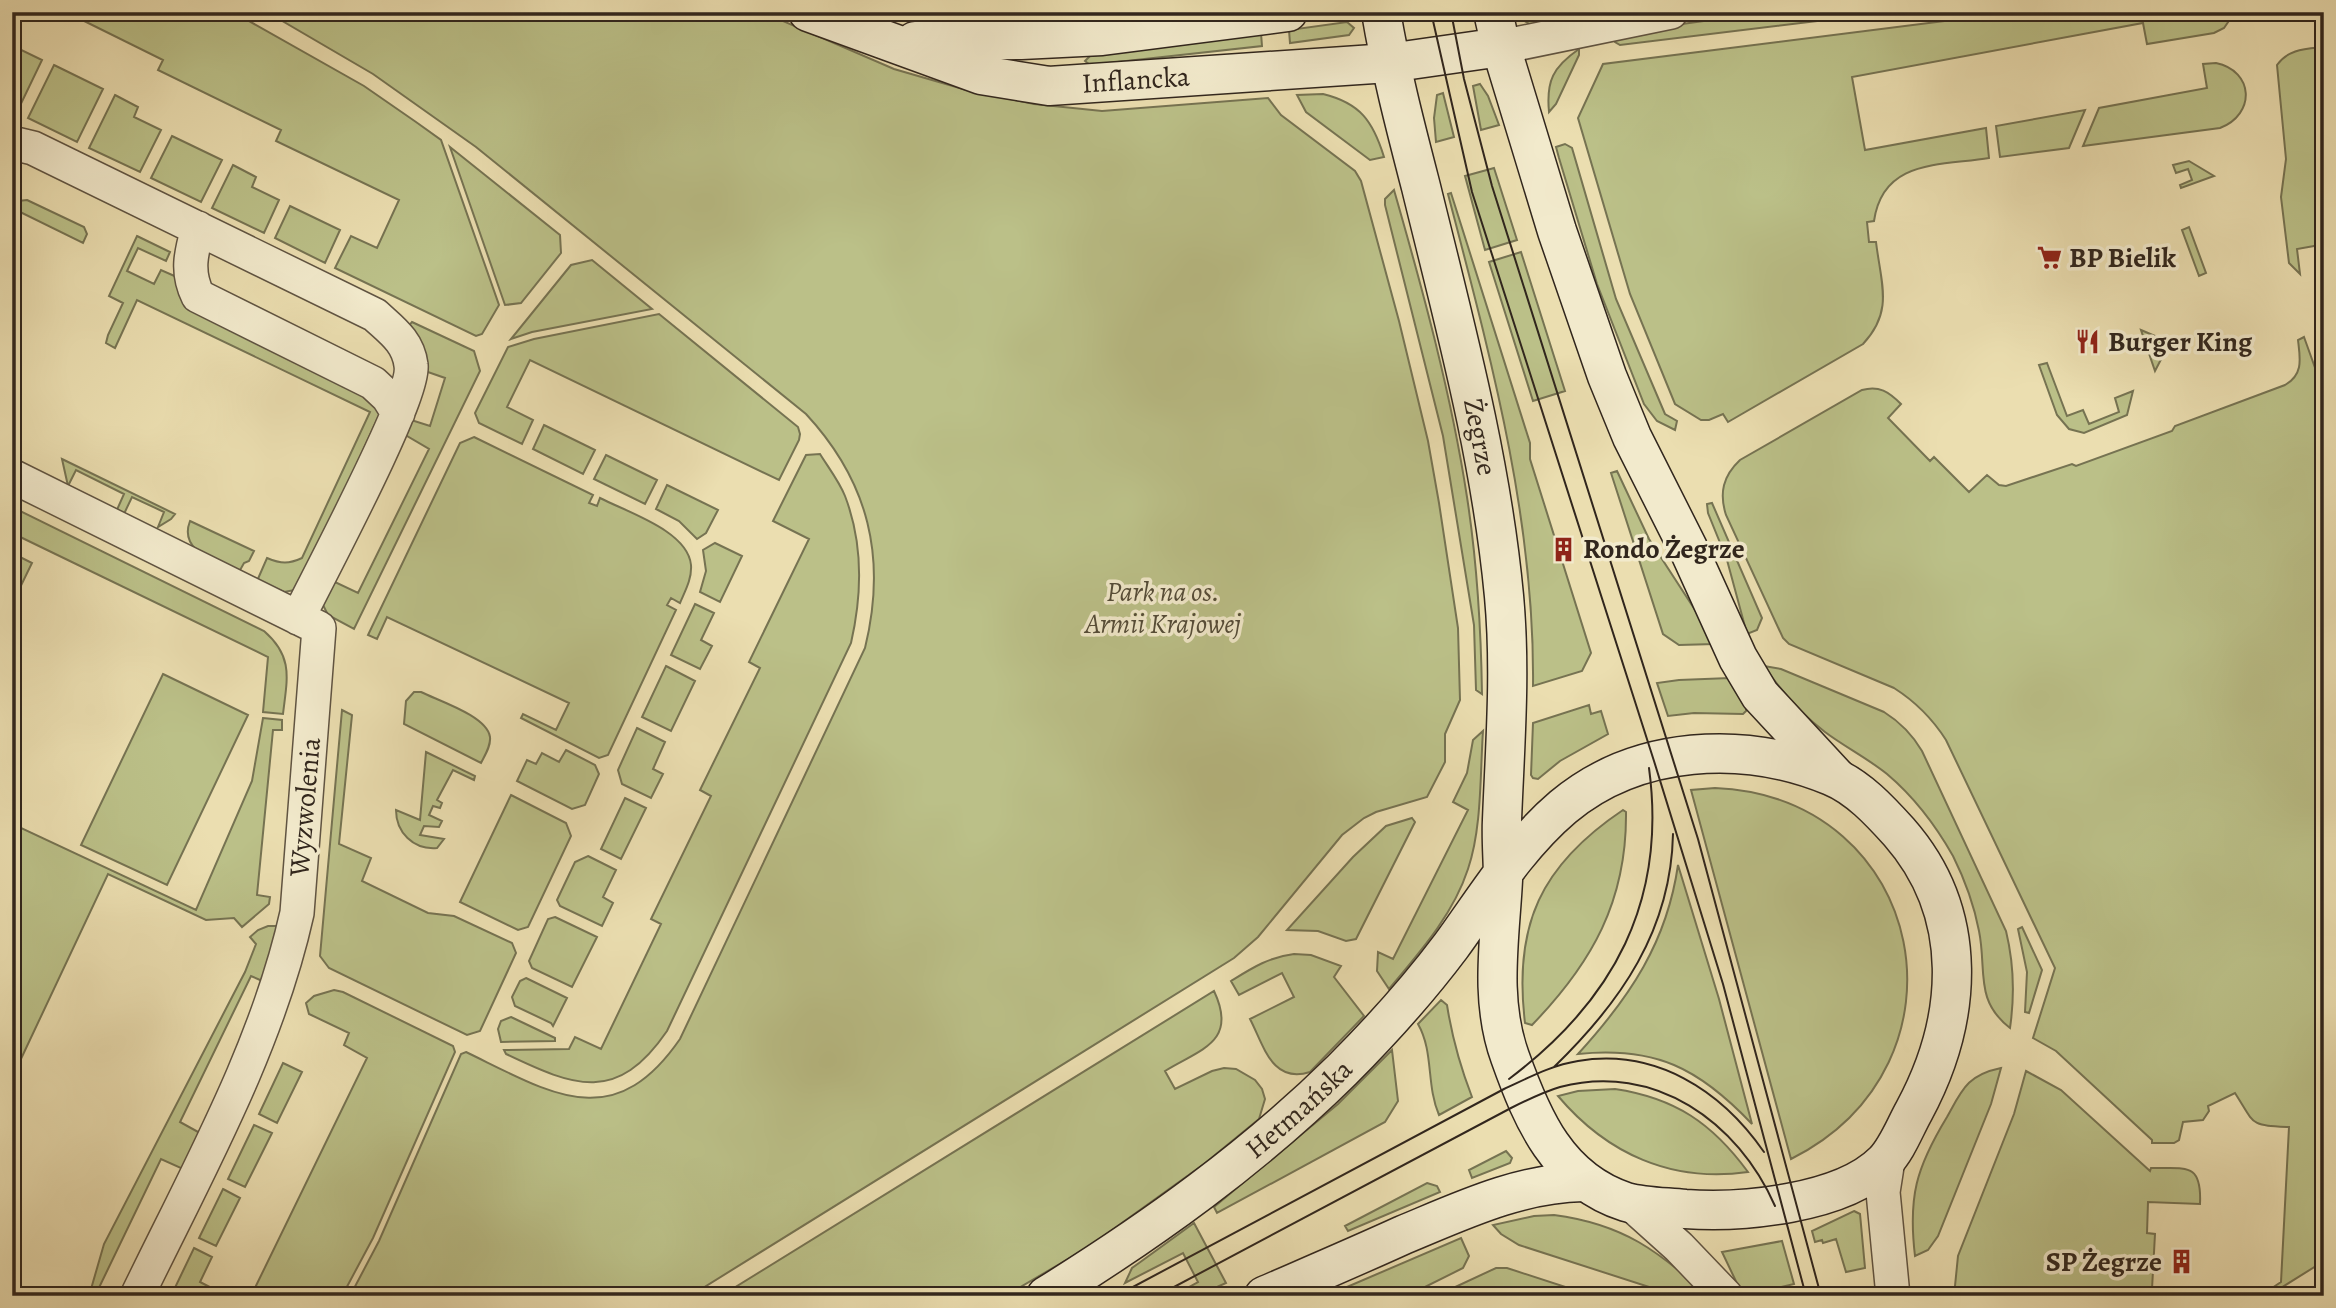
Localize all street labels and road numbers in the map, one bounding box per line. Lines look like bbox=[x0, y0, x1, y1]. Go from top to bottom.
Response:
street label: Inflancka bbox=[1081, 58, 1191, 103]
street label: Żegrze bbox=[1454, 395, 1506, 479]
street label: Wyzwolenia bbox=[280, 736, 330, 879]
street label: Hetmańska bbox=[1237, 1051, 1361, 1168]

